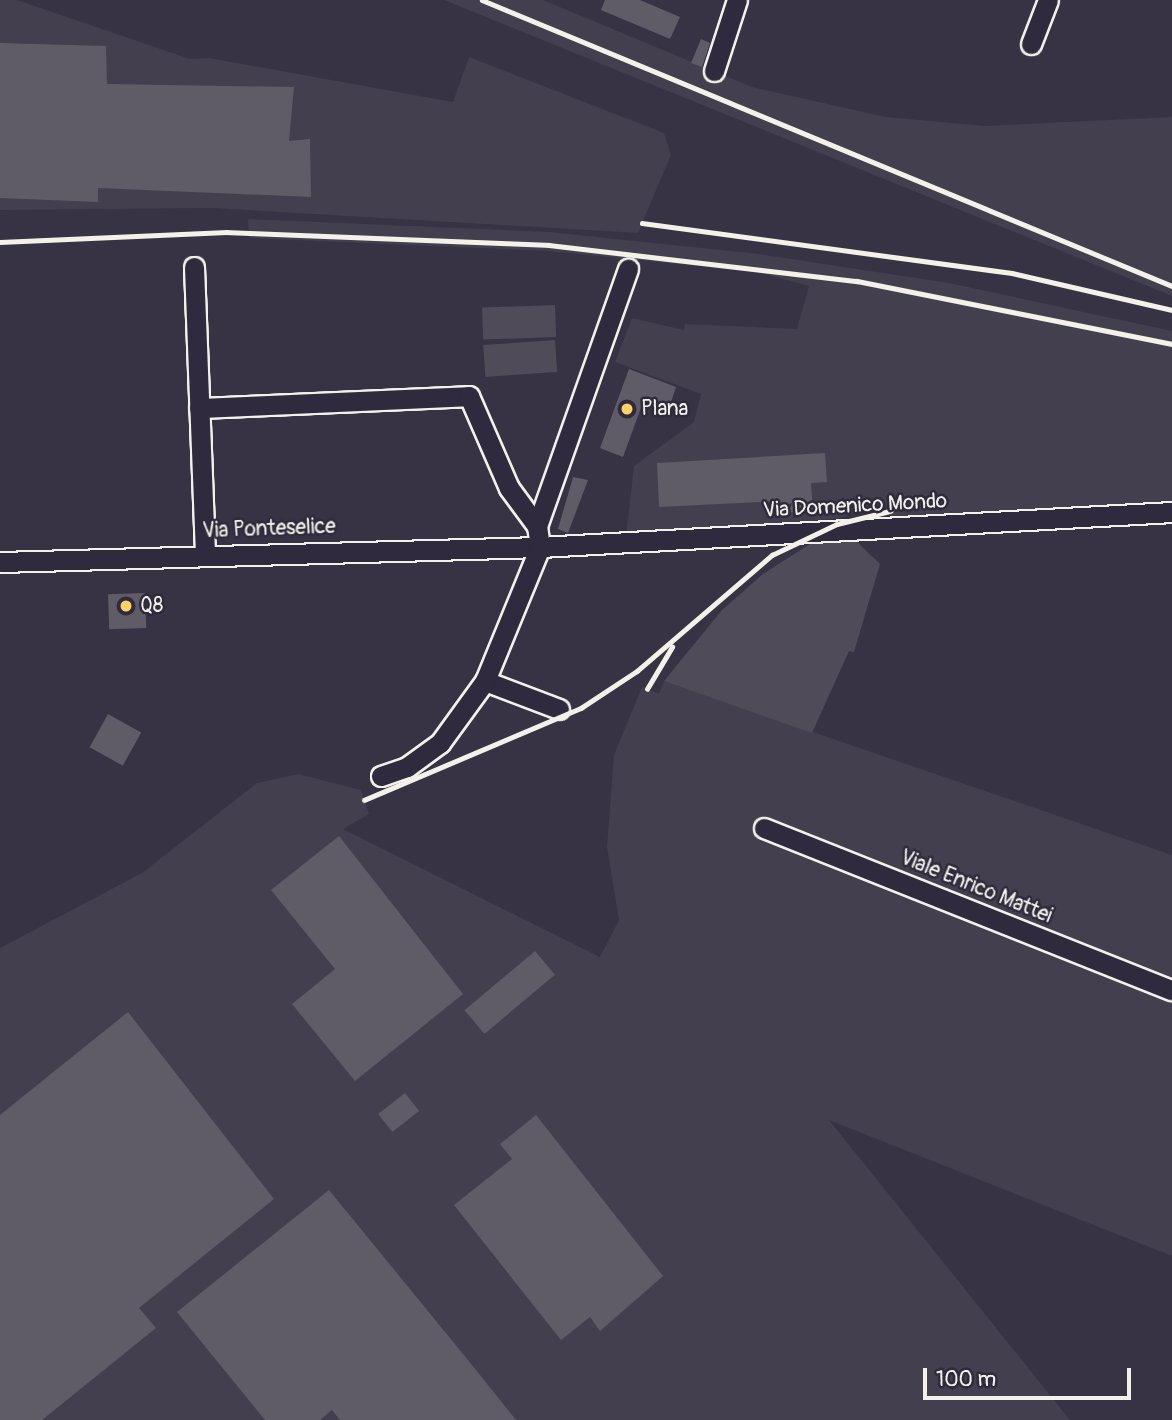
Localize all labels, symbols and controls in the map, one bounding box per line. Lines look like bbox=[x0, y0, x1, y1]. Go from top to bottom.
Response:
place label: Plana bbox=[641, 396, 688, 422]
marker: Plana bbox=[619, 401, 635, 417]
street label: Via Domenico Mondo bbox=[762, 489, 948, 523]
street label: Via Ponteselice bbox=[202, 514, 336, 544]
place label: Q8 bbox=[140, 593, 163, 619]
marker: Q8 bbox=[118, 598, 134, 614]
street label: Viale Enrico Mattei bbox=[896, 845, 1056, 929]
scale bar bbox=[927, 1354, 1135, 1398]
text: 100 m bbox=[936, 1366, 996, 1393]

